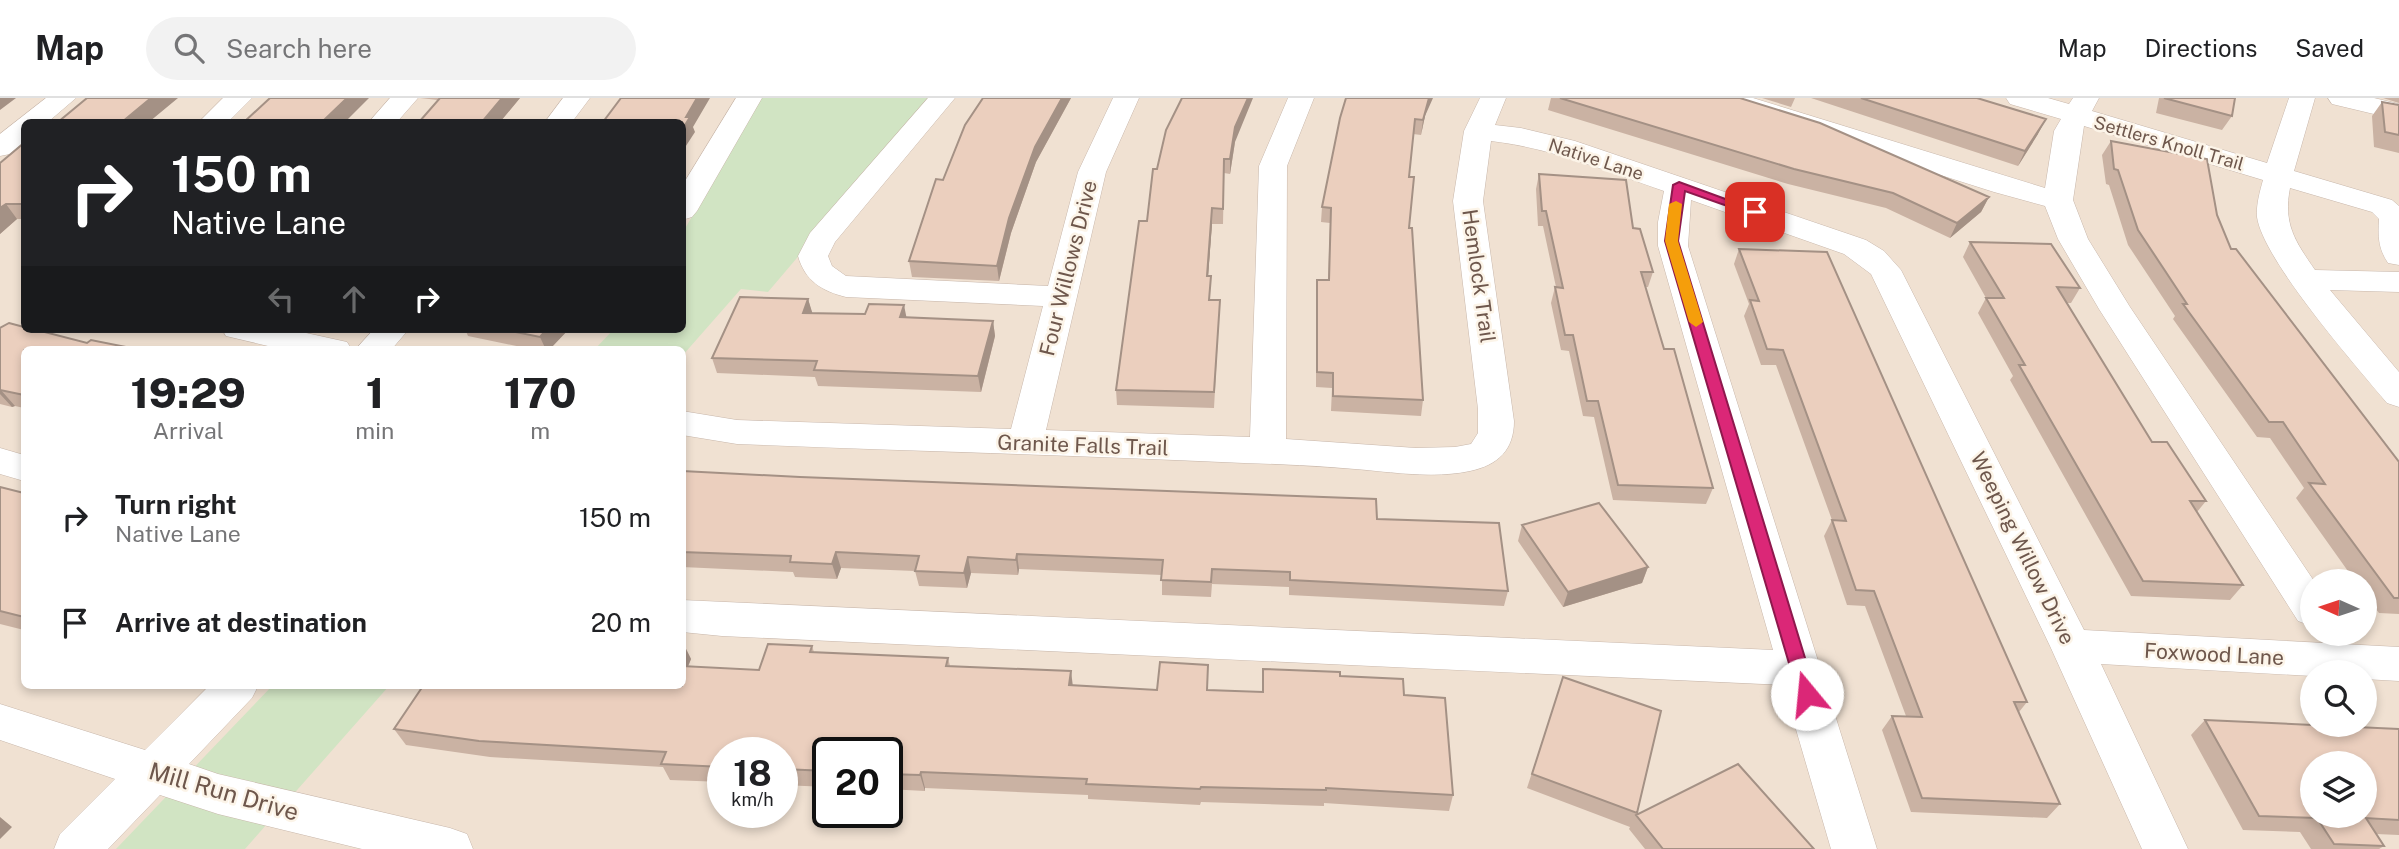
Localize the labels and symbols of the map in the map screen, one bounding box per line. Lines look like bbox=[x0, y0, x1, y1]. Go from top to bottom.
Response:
street label: Settlers Knoll Trail bbox=[2092, 112, 2246, 174]
street label: Native Lane bbox=[1546, 134, 1646, 184]
street label: Four Willows Drive bbox=[1034, 178, 1102, 358]
pin bbox=[1725, 182, 1785, 242]
street label: Hemlock Trail bbox=[1457, 208, 1501, 344]
street label: Granite Falls Trail bbox=[997, 430, 1169, 460]
street label: Weeping Willow Drive bbox=[1965, 448, 2081, 648]
north arrow bbox=[2300, 569, 2376, 646]
street label: Foxwood Lane bbox=[2143, 638, 2285, 670]
position arrow bbox=[1770, 657, 1844, 731]
speed limit sign: 20 bbox=[812, 737, 903, 828]
street label: Mill Run Drive bbox=[146, 756, 302, 826]

